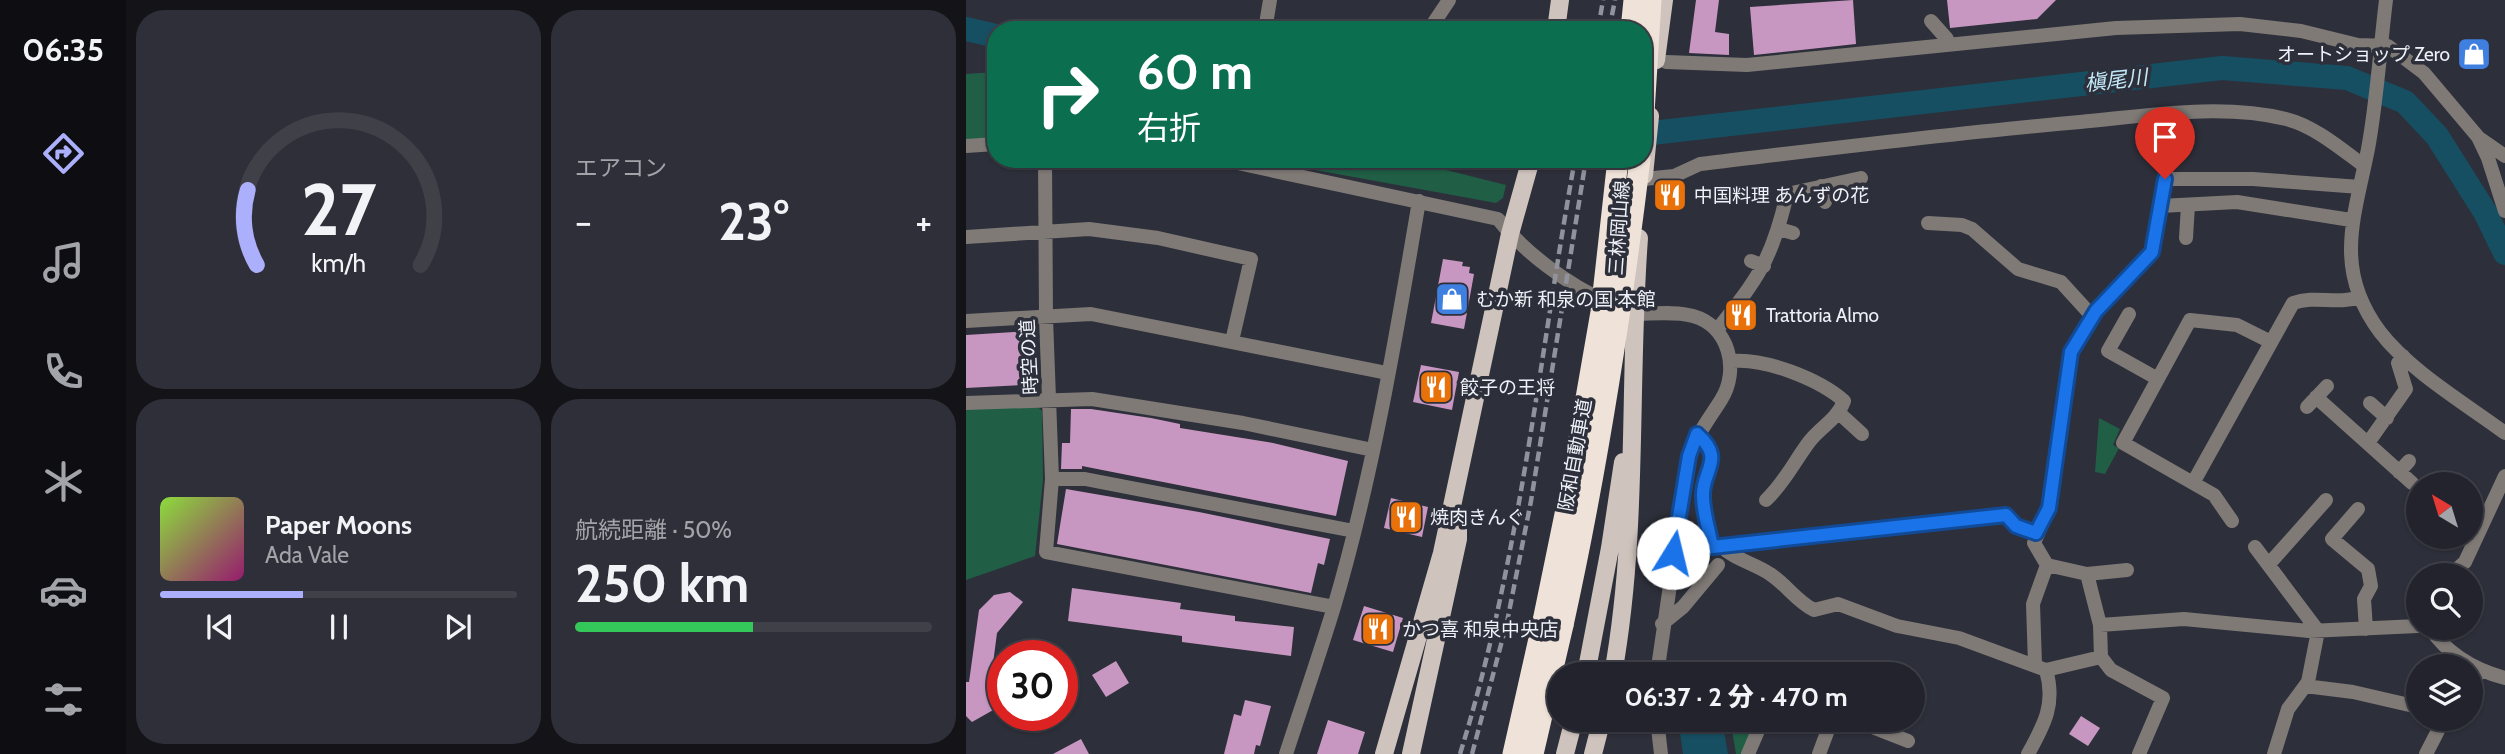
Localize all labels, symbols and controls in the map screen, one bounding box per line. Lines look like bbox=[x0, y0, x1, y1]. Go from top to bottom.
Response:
text: 06:35 bbox=[22, 30, 104, 69]
shop icon: オートショップ Zero bbox=[2455, 35, 2493, 73]
text: 60 m bbox=[1137, 42, 1253, 101]
place label: オートショップ Zero bbox=[2277, 43, 2450, 66]
icon: right bbox=[1022, 49, 1113, 140]
water label: 槇尾川 bbox=[2083, 64, 2151, 96]
pin bbox=[2135, 107, 2195, 179]
text: 右折 bbox=[1137, 108, 1201, 147]
icon: arrive bbox=[2146, 118, 2184, 156]
icon: directions bbox=[39, 129, 88, 178]
text: エアコン bbox=[575, 154, 667, 182]
text: 27 bbox=[301, 166, 376, 254]
restaurant icon: 中国料理 あんずの花 bbox=[1651, 176, 1689, 214]
street label: 三林岡山線 bbox=[1604, 180, 1634, 276]
place label: 中国料理 あんずの花 bbox=[1694, 184, 1869, 207]
text: 23° bbox=[718, 190, 789, 253]
text: − bbox=[575, 198, 592, 245]
text: + bbox=[915, 198, 932, 245]
icon: music bbox=[39, 238, 88, 287]
text: km/h bbox=[311, 248, 366, 278]
shop icon: むか新 和泉の国 本館 bbox=[1433, 280, 1471, 318]
place label: むか新 和泉の国 本館 bbox=[1476, 288, 1656, 311]
restaurant icon: Trattoria Almo bbox=[1722, 296, 1760, 334]
place label: Trattoria Almo bbox=[1766, 304, 1879, 327]
street label: 時空の道 bbox=[1016, 318, 1042, 396]
icon: phone bbox=[39, 347, 88, 396]
restaurant icon: 餃子の王将 bbox=[1417, 368, 1455, 406]
place label: 餃子の王将 bbox=[1460, 376, 1555, 399]
street label: 阪和自動車道 bbox=[1554, 397, 1596, 513]
icon: climate bbox=[39, 457, 88, 506]
north arrow bbox=[2406, 472, 2483, 550]
map controls bbox=[2406, 472, 2483, 731]
restaurant icon: 焼肉きんぐ bbox=[1387, 498, 1425, 536]
place label: 焼肉きんぐ bbox=[1430, 506, 1525, 529]
text: Paper Moons bbox=[265, 509, 412, 541]
text: 航続距離 · 50% bbox=[575, 516, 732, 544]
position arrow bbox=[1636, 516, 1710, 590]
text: Ada Vale bbox=[265, 541, 349, 569]
text: 250 km bbox=[575, 552, 749, 615]
button: search bbox=[2406, 563, 2483, 640]
icon: car bbox=[39, 566, 88, 615]
icon: previous bbox=[201, 608, 239, 646]
icon: pause bbox=[320, 608, 358, 646]
icon: next bbox=[439, 608, 477, 646]
restaurant icon: かつ喜 和泉中央店 bbox=[1359, 610, 1397, 648]
place label: かつ喜 和泉中央店 bbox=[1402, 618, 1558, 641]
speed limit sign: 30 bbox=[987, 640, 1078, 731]
button: layers bbox=[2406, 654, 2483, 731]
icon: filters bbox=[39, 675, 88, 724]
text: 06:37 · 2 分 · 470 m bbox=[1624, 681, 1848, 713]

